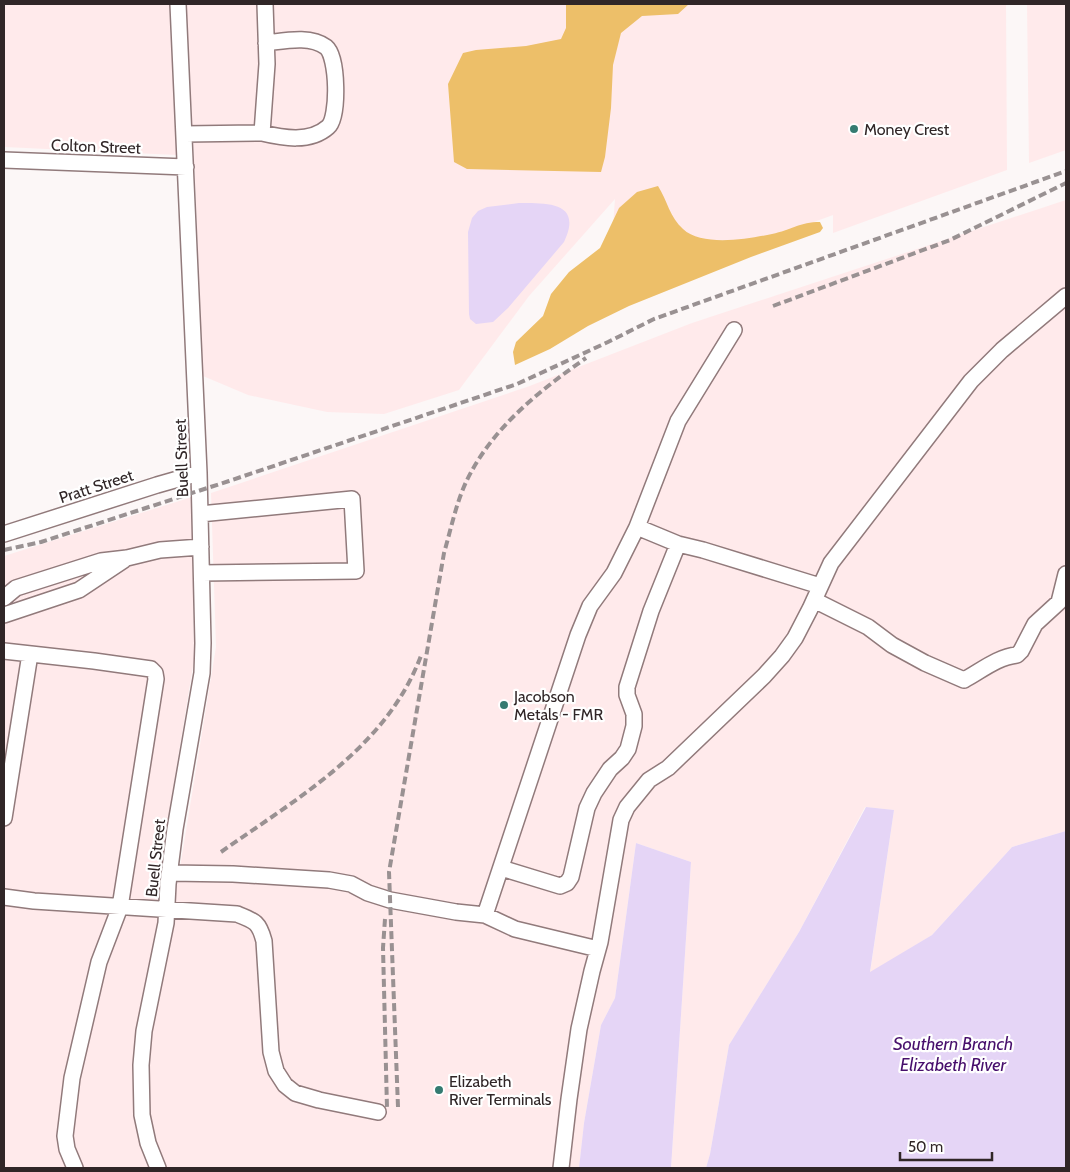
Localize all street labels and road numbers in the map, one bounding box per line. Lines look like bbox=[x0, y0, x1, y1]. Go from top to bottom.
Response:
street label: Colton Street bbox=[51, 135, 142, 158]
street label: Buell Street bbox=[171, 418, 192, 497]
street label: Pratt Street bbox=[57, 465, 136, 507]
street label: Buell Street bbox=[142, 818, 169, 898]

